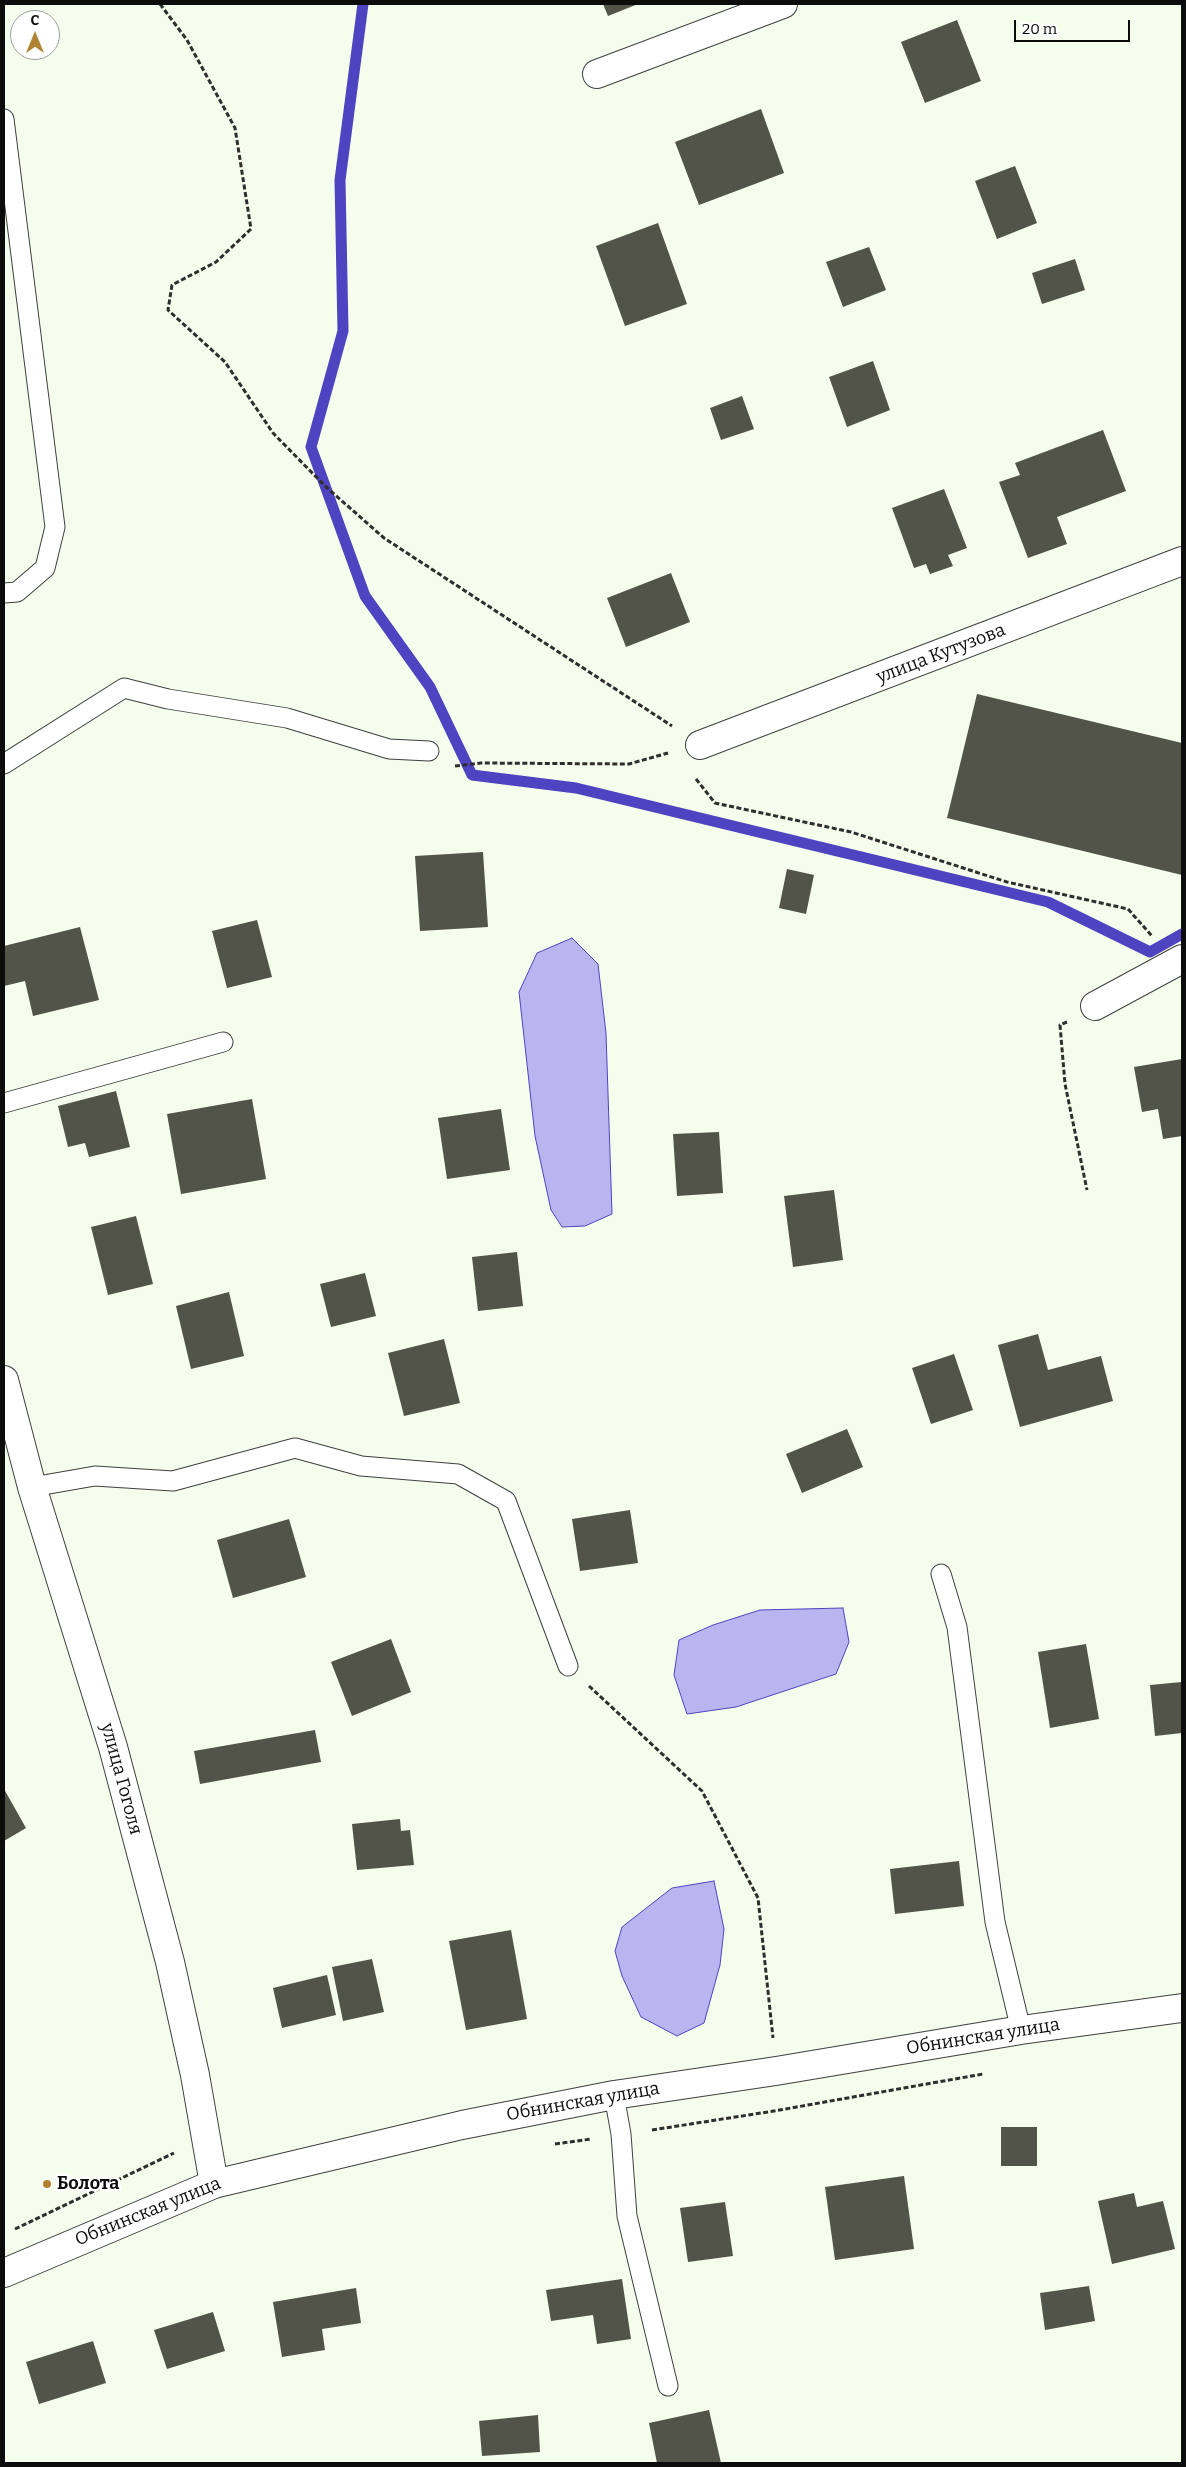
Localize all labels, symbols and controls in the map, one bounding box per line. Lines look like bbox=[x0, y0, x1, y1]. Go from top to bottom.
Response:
north arrow bbox=[10, 10, 60, 60]
scale bar bbox=[1016, 10, 1132, 42]
text: С bbox=[31, 12, 39, 29]
text: 20 m bbox=[1022, 20, 1057, 38]
street label: улица Кутузова bbox=[873, 619, 1009, 689]
street label: улица Гоголя bbox=[96, 1721, 146, 1837]
street label: Обнинская улица bbox=[905, 2014, 1061, 2060]
street label: Обнинская улица bbox=[505, 2078, 661, 2126]
place label: Болота bbox=[57, 2173, 119, 2195]
street label: Обнинская улица bbox=[72, 2173, 224, 2251]
marker: Болота bbox=[41, 2178, 53, 2190]

